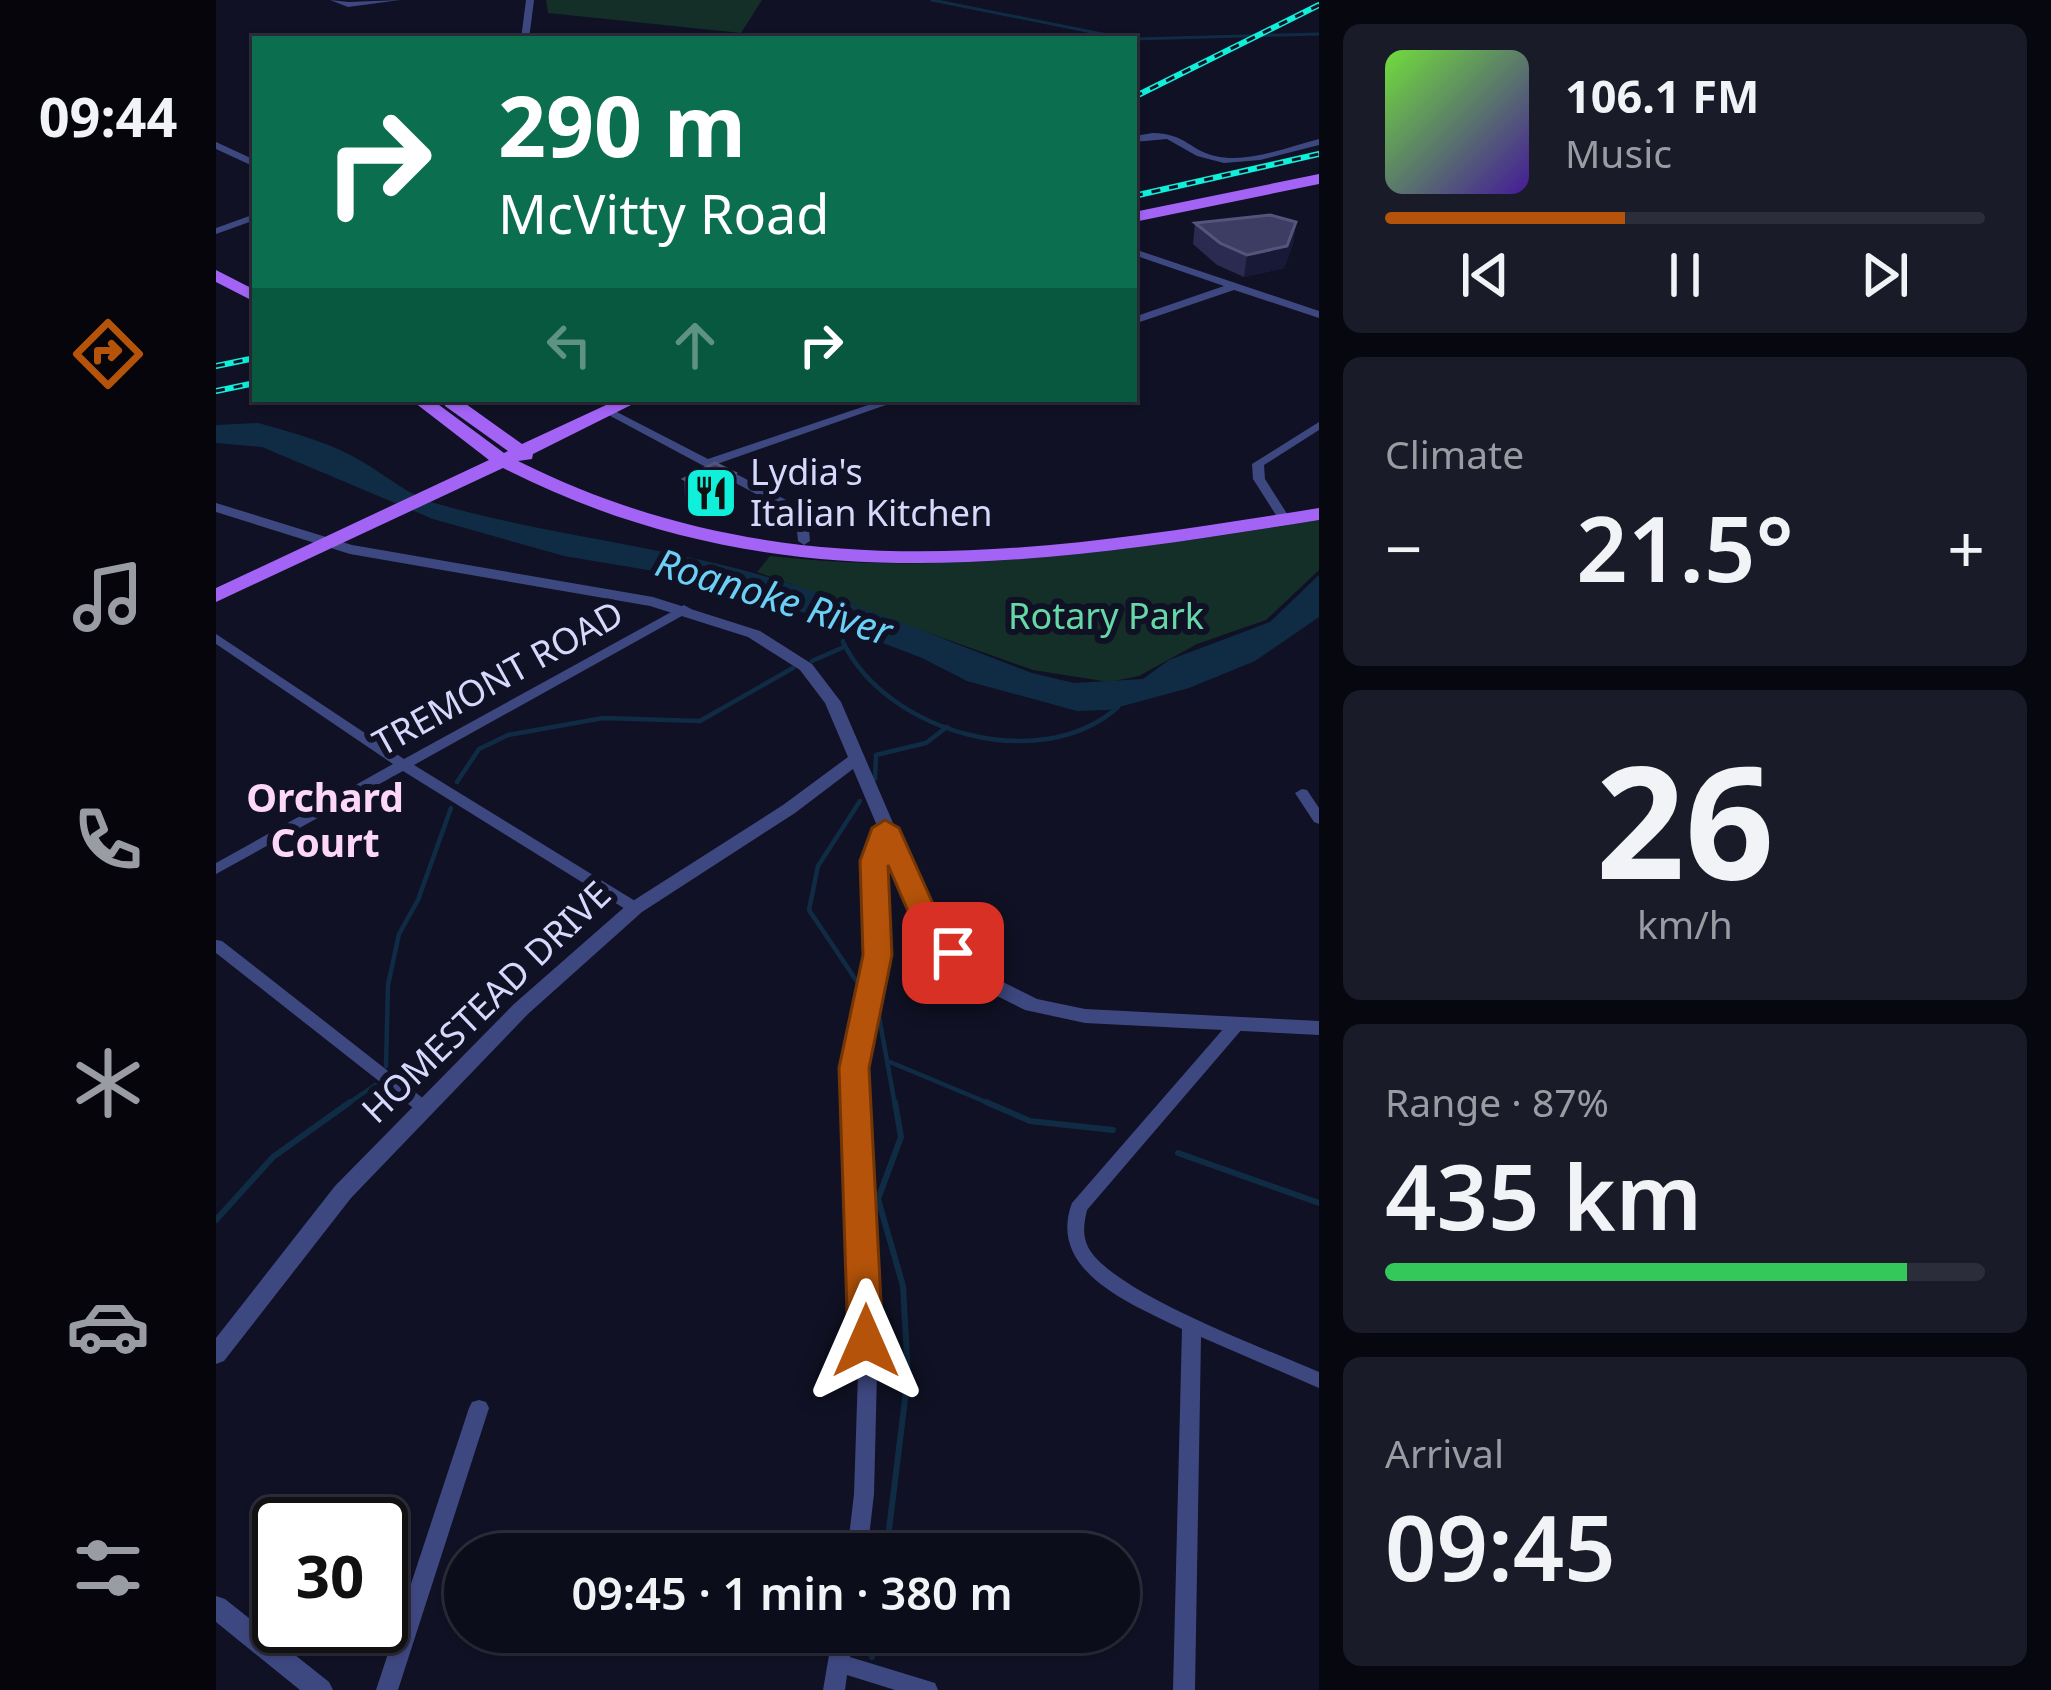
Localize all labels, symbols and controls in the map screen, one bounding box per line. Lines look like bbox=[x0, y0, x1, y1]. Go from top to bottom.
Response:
text: 106.1 FM bbox=[1565, 65, 1759, 126]
text: 290 m bbox=[498, 67, 746, 182]
text: 09:44 bbox=[39, 79, 177, 153]
icon: right bbox=[300, 84, 456, 240]
text: Music bbox=[1565, 126, 1672, 179]
text: McVitty Road bbox=[498, 176, 830, 250]
icon: previous bbox=[1452, 242, 1518, 308]
icon: pause bbox=[1652, 242, 1718, 308]
icon: next bbox=[1852, 242, 1918, 308]
icon: directions bbox=[66, 312, 150, 396]
icon: left bbox=[536, 312, 602, 378]
icon: ahead bbox=[662, 312, 728, 378]
icon: right bbox=[788, 312, 854, 378]
text: Climate bbox=[1385, 427, 1524, 480]
place label: Lydia's Italian Kitchen bbox=[750, 447, 992, 537]
restaurant icon: Lydia's Italian Kitchen bbox=[683, 465, 739, 521]
text: 21.5° bbox=[1576, 486, 1794, 608]
text: − bbox=[1385, 502, 1423, 592]
text: + bbox=[1947, 502, 1985, 592]
water label: Roanoke River bbox=[650, 534, 901, 657]
icon: music bbox=[66, 555, 150, 639]
street label: TREMONT ROAD bbox=[364, 588, 632, 767]
park label: Rotary Park bbox=[1008, 591, 1204, 640]
text: 26 bbox=[1596, 712, 1774, 925]
district label: Orchard Court bbox=[246, 770, 404, 868]
icon: phone bbox=[66, 798, 150, 882]
street label: HOMESTEAD DRIVE bbox=[351, 870, 621, 1133]
text: km/h bbox=[1637, 897, 1733, 950]
pin bbox=[902, 902, 1004, 1004]
icon: arrive bbox=[920, 920, 986, 986]
icon: climate bbox=[66, 1041, 150, 1125]
text: Range · 87% bbox=[1385, 1075, 1609, 1128]
text: 435 km bbox=[1385, 1134, 1702, 1256]
position arrow bbox=[803, 1278, 929, 1404]
icon: car bbox=[66, 1284, 150, 1368]
text: Arrival bbox=[1385, 1426, 1504, 1479]
text: 09:45 bbox=[1385, 1485, 1616, 1607]
speed limit sign: 30 bbox=[252, 1497, 408, 1653]
icon: filters bbox=[66, 1526, 150, 1610]
text: 09:45 · 1 min · 380 m bbox=[571, 1562, 1013, 1623]

